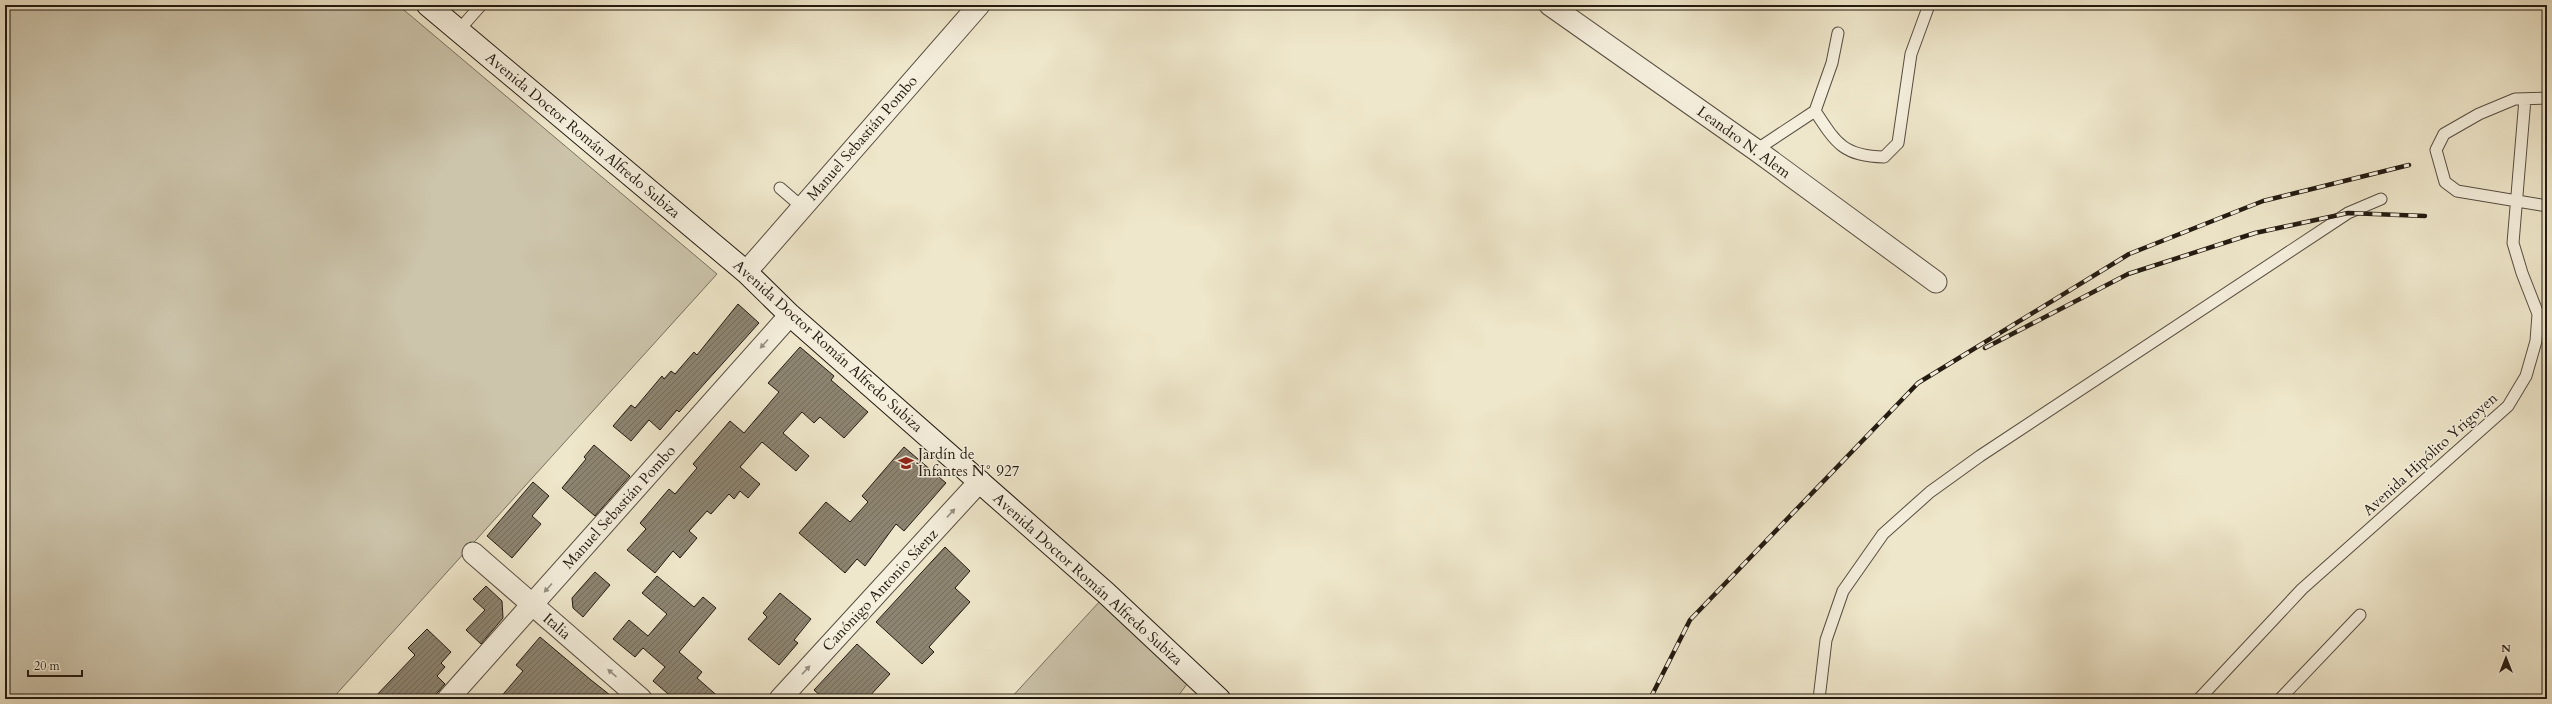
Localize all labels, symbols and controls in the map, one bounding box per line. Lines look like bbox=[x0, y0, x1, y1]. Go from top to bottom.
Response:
street label: Avenida Doctor Román Alfredo Subiza bbox=[481, 47, 685, 223]
street label: Manuel Sebastián Pombo bbox=[802, 71, 922, 205]
street label: Leandro N. Alem bbox=[1693, 101, 1795, 183]
street label: Avenida Doctor Román Alfredo Subiza bbox=[729, 255, 927, 437]
one-way arrow bbox=[760, 339, 769, 349]
street label: Avenida Hipólito Yrigoyen bbox=[2358, 388, 2502, 520]
street label: Manuel Sebastián Pombo bbox=[558, 441, 680, 573]
place label: Jardín de Infantes N° 927 bbox=[916, 444, 1020, 481]
school or university icon: Jardín de Infantes N° 927 bbox=[897, 454, 915, 472]
street label: Avenida Doctor Román Alfredo Subiza bbox=[989, 488, 1187, 670]
one-way arrow bbox=[947, 508, 956, 518]
street label: Canónigo Antonio Sáenz bbox=[818, 524, 942, 656]
one-way arrow bbox=[544, 583, 553, 593]
street label: Italia bbox=[539, 608, 576, 644]
north arrow bbox=[2486, 638, 2526, 678]
text: N bbox=[2501, 641, 2511, 656]
scale bar bbox=[28, 652, 82, 678]
text: 20 m bbox=[34, 658, 61, 674]
one-way arrow bbox=[802, 665, 811, 675]
one-way arrow bbox=[606, 669, 617, 678]

